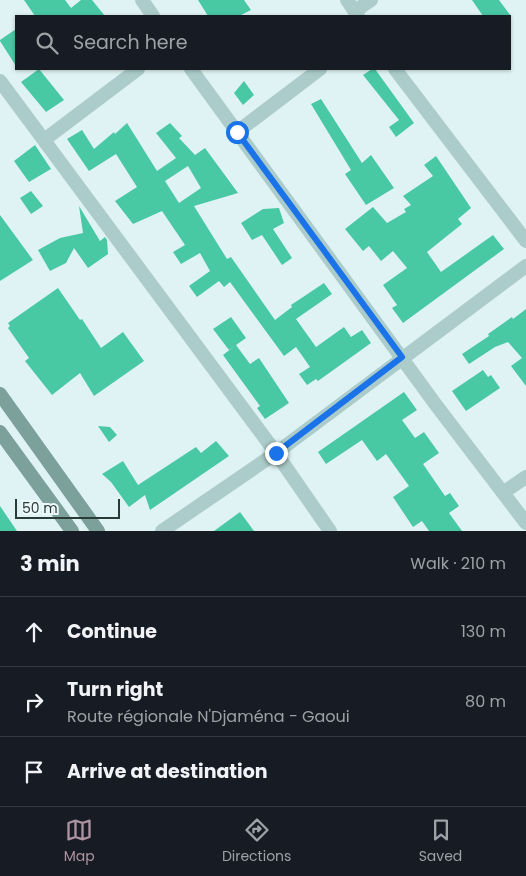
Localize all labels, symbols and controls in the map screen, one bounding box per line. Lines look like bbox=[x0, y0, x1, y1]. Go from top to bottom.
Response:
search box bbox=[15, 15, 511, 70]
icon: search bbox=[33, 29, 61, 57]
text: Search here bbox=[73, 29, 187, 56]
route start bbox=[226, 121, 249, 144]
route end bbox=[265, 442, 288, 465]
scale bar bbox=[15, 496, 120, 519]
text: 50 m bbox=[22, 498, 58, 518]
text: 3 min bbox=[20, 549, 80, 578]
text: Walk · 210 m bbox=[410, 552, 506, 575]
icon: ahead bbox=[20, 618, 48, 646]
text: Continue bbox=[67, 618, 157, 645]
text: 130 m bbox=[461, 620, 506, 643]
text: Turn right bbox=[67, 676, 163, 703]
icon: right bbox=[20, 688, 48, 716]
text: 80 m bbox=[465, 690, 506, 713]
text: Route régionale N'Djaména - Gaoui bbox=[67, 705, 350, 728]
icon: arrive bbox=[20, 758, 48, 786]
text: Arrive at destination bbox=[67, 758, 268, 785]
tab: Map bbox=[64, 816, 95, 867]
tab: Directions bbox=[222, 816, 291, 867]
tab: Saved bbox=[419, 816, 462, 867]

